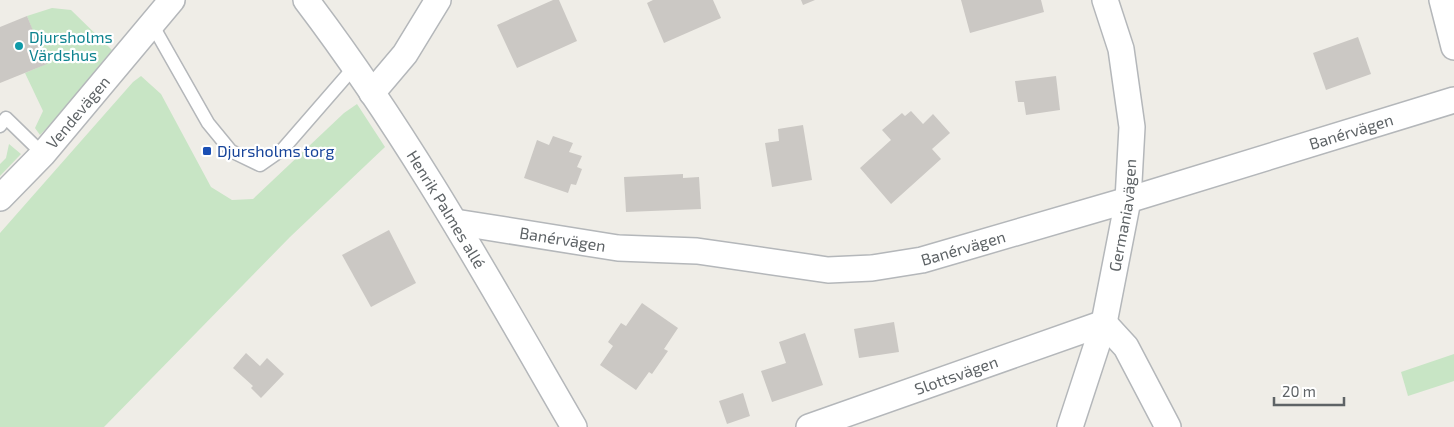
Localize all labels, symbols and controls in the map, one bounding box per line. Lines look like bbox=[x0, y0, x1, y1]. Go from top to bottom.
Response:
place label: Djursholms Värdshus bbox=[29, 27, 113, 64]
marker: Djursholms Värdshus bbox=[13, 40, 25, 52]
street label: Vendevägen bbox=[42, 72, 113, 152]
street label: Banérvägen bbox=[1306, 109, 1395, 153]
place label: Djursholms torg bbox=[217, 141, 334, 161]
marker: Djursholms torg bbox=[201, 145, 213, 157]
street label: Henrik Palmes allé bbox=[403, 146, 490, 271]
street label: Germaniavägen bbox=[1104, 158, 1139, 273]
street label: Banérvägen bbox=[518, 222, 607, 255]
street label: Banérvägen bbox=[919, 226, 1007, 269]
street label: Slottsvägen bbox=[912, 351, 1000, 398]
scale bar bbox=[1274, 374, 1344, 406]
text: 20 m bbox=[1282, 382, 1316, 400]

